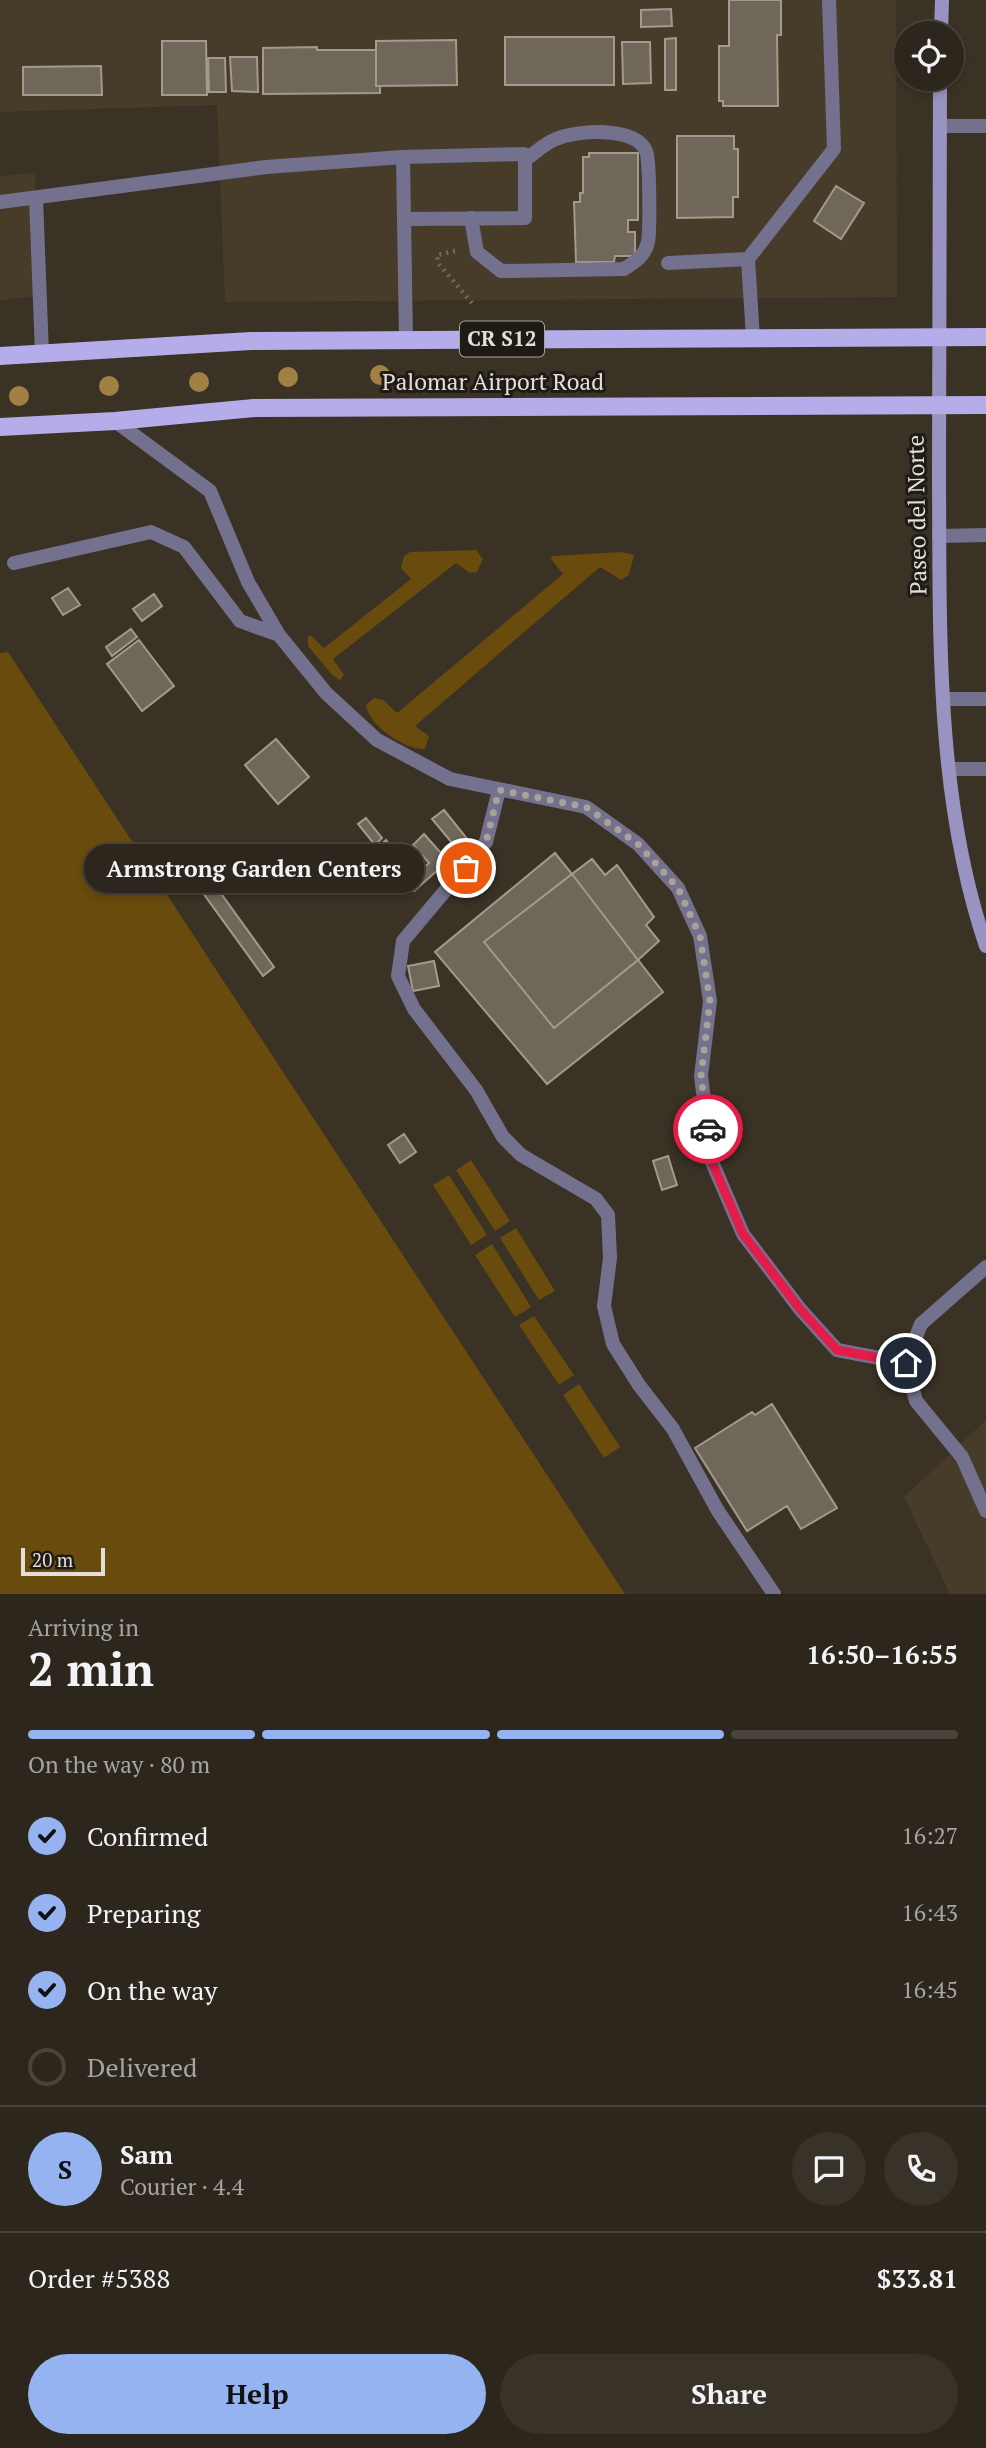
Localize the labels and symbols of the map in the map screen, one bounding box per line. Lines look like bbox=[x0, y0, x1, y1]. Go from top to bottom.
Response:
road number: CR S12 bbox=[460, 322, 544, 356]
street label: Palomar Airport Road bbox=[382, 366, 604, 397]
street label: Paseo del Norte bbox=[900, 435, 933, 596]
pin bbox=[436, 838, 496, 898]
callout: Armstrong Garden Centers bbox=[84, 844, 424, 892]
courier bbox=[673, 1094, 743, 1164]
pin bbox=[876, 1333, 936, 1393]
scale bar bbox=[21, 1545, 105, 1577]

